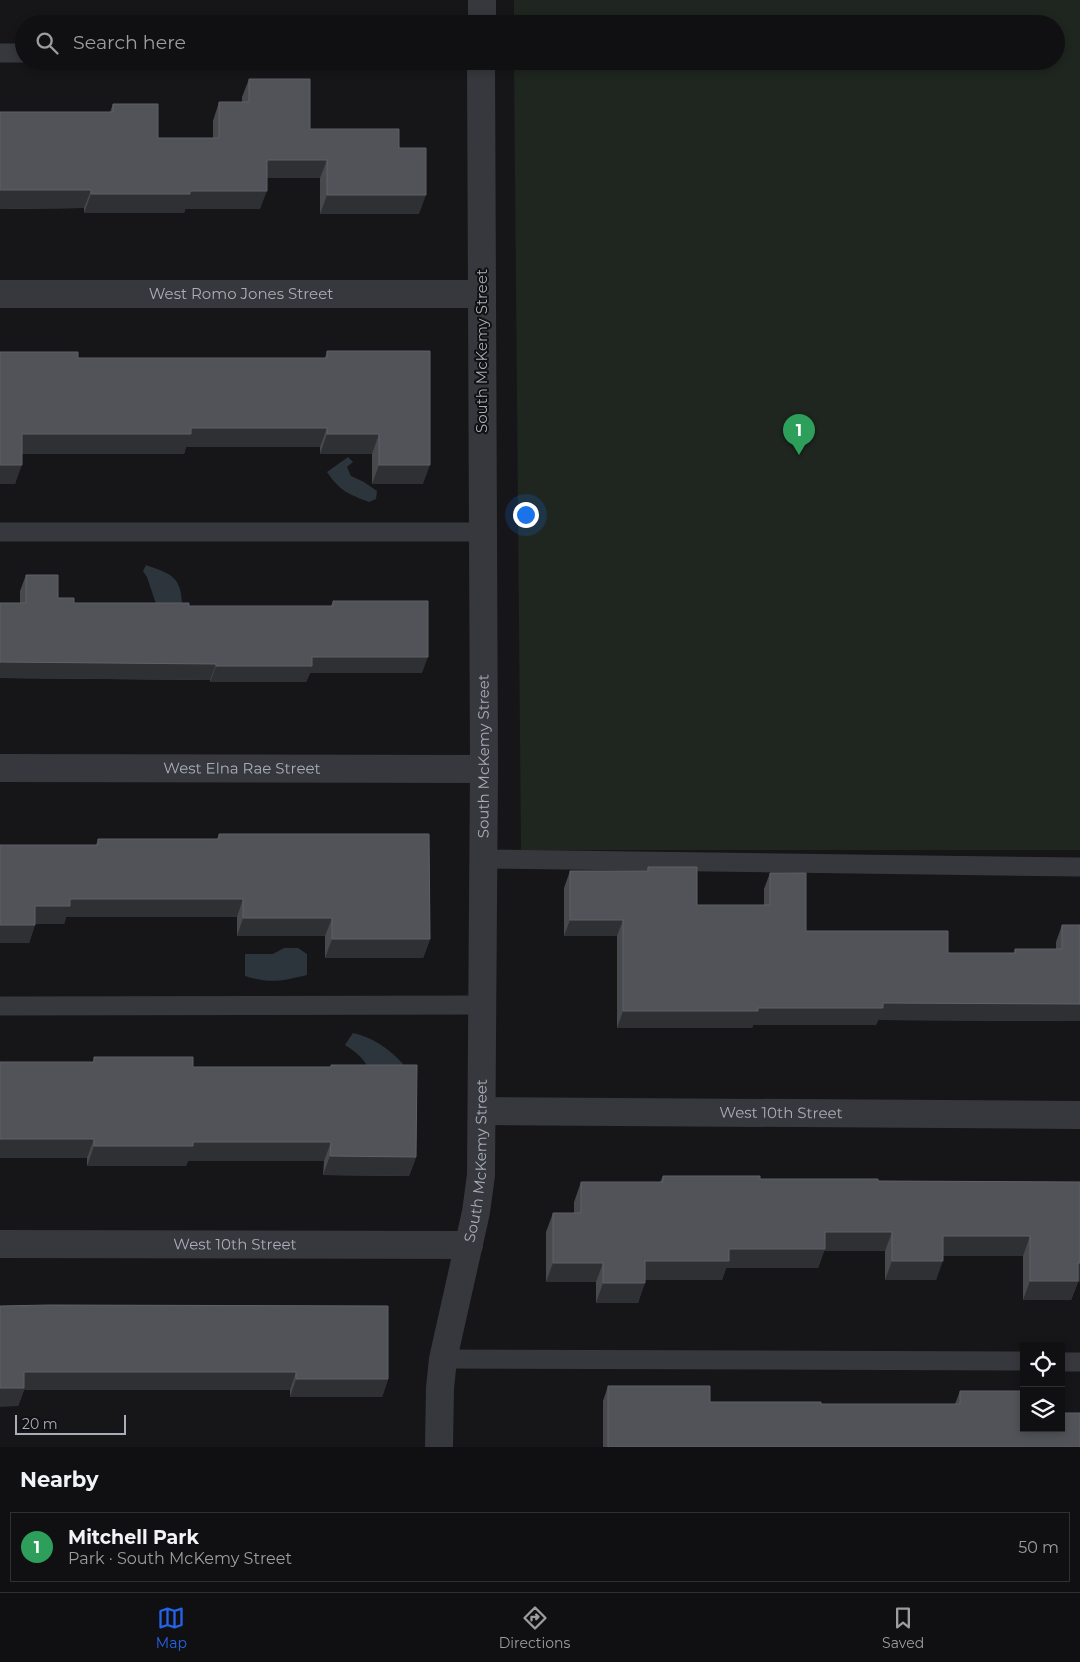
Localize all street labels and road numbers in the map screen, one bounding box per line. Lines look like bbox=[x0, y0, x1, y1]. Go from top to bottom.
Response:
street label: South McKemy Street bbox=[472, 269, 491, 433]
street label: West Romo Jones Street bbox=[149, 284, 333, 303]
street label: South McKemy Street bbox=[473, 674, 493, 838]
street label: West Elna Rae Street bbox=[163, 758, 321, 778]
street label: South McKemy Street bbox=[459, 1079, 491, 1244]
street label: West 10th Street bbox=[719, 1103, 843, 1122]
street label: West 10th Street bbox=[173, 1234, 297, 1254]

